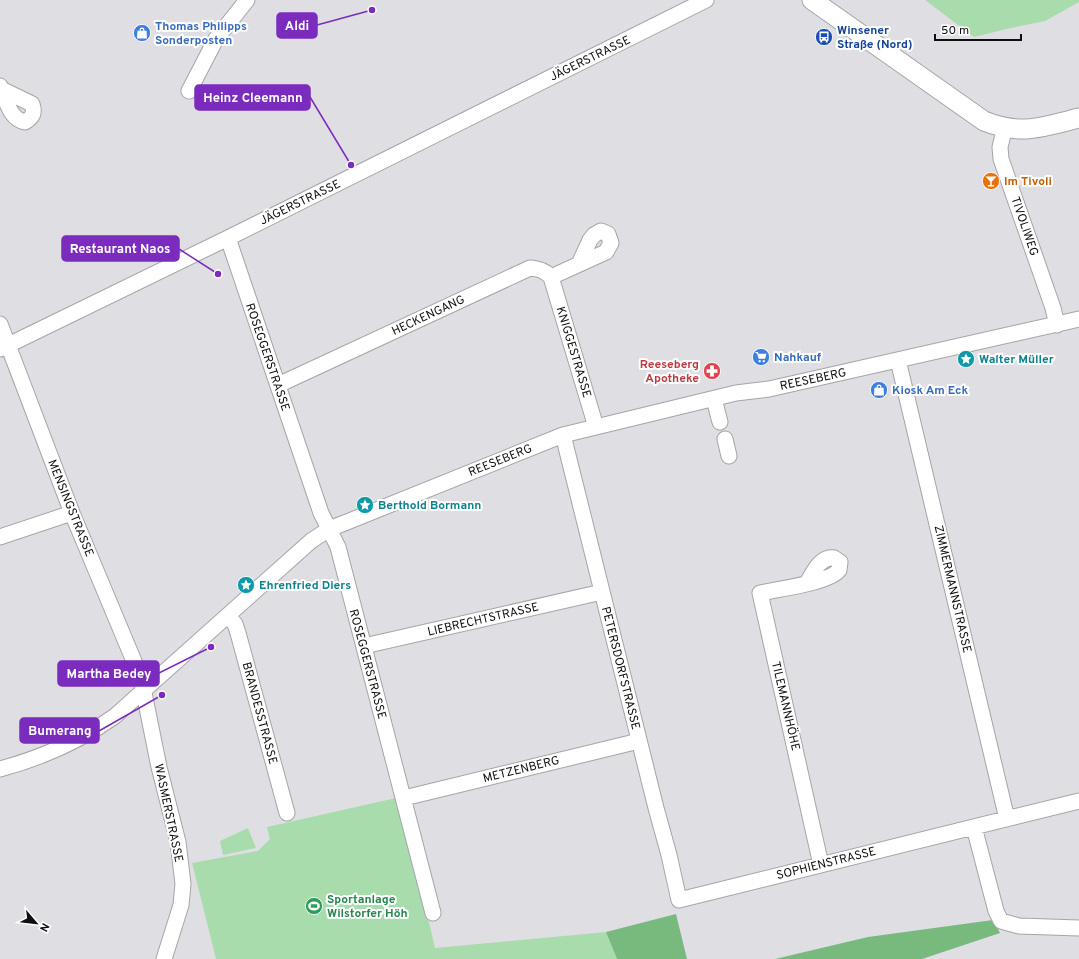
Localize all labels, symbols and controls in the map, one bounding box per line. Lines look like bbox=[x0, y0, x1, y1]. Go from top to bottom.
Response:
callout: Aldi bbox=[277, 13, 317, 38]
scale bar bbox=[935, 16, 1021, 42]
place label: Thomas Philipps Sonderposten bbox=[155, 19, 247, 49]
text: Aldi bbox=[285, 19, 309, 35]
shop icon: Thomas Philipps Sonderposten bbox=[132, 23, 152, 43]
place label: Winsener Straße (Nord) bbox=[837, 23, 912, 53]
text: 50 m bbox=[941, 23, 969, 39]
bus stop icon: Winsener Straße (Nord) bbox=[814, 27, 834, 47]
street label: JÄGERSTRASSE bbox=[547, 32, 633, 85]
callout: Heinz Cleemann bbox=[195, 85, 310, 110]
text: Heinz Cleemann bbox=[203, 91, 303, 107]
bar icon: Im Tivoli bbox=[981, 171, 1001, 191]
place label: Im Tivoli bbox=[1004, 174, 1052, 190]
street label: JÄGERSTRASSE bbox=[257, 176, 343, 229]
street label: TIVOLIWEG bbox=[1006, 195, 1042, 258]
callout: Restaurant Naos bbox=[62, 236, 179, 261]
text: Restaurant Naos bbox=[70, 242, 170, 258]
street label: HECKENGANG bbox=[389, 292, 468, 340]
street label: ROSEGGERSTRASSE bbox=[241, 301, 293, 413]
street label: KNIGGESTRASSE bbox=[552, 305, 594, 400]
supermarket icon: Nahkauf bbox=[751, 347, 771, 367]
place icon: Walter Müller bbox=[956, 349, 976, 369]
place label: Nahkauf bbox=[774, 350, 822, 366]
place label: Walter Müller bbox=[979, 352, 1054, 368]
place label: Reeseberg Apotheke bbox=[640, 357, 699, 387]
pharmacy icon: Reeseberg Apotheke bbox=[702, 361, 722, 381]
street label: REESEBERG bbox=[779, 365, 848, 395]
shop icon: Kiosk Am Eck bbox=[869, 380, 889, 400]
place label: Kiosk Am Eck bbox=[892, 383, 968, 399]
street label: REESEBERG bbox=[466, 441, 535, 481]
street label: MENSINGSTRASSE bbox=[43, 457, 97, 559]
place icon: Berthold Bormann bbox=[355, 495, 375, 515]
place label: Berthold Bormann bbox=[378, 498, 481, 514]
street label: ZIMMERMANNSTRASSE bbox=[930, 524, 975, 655]
place icon: Ehrenfried Diers bbox=[236, 575, 256, 595]
place label: Ehrenfried Diers bbox=[259, 578, 351, 594]
street label: LIEBRECHTSTRASSE bbox=[426, 599, 540, 641]
street label: PETERSDORFSTRASSE bbox=[597, 605, 643, 731]
street label: ROSEGGERSTRASSE bbox=[345, 608, 389, 721]
street label: BRANDESSTRASSE bbox=[238, 660, 280, 766]
street label: TILEMANNHÖHE bbox=[767, 660, 803, 752]
callout: Martha Bedey bbox=[58, 661, 159, 686]
text: Martha Bedey bbox=[67, 667, 152, 683]
callout: Bumerang bbox=[20, 718, 99, 743]
text: Bumerang bbox=[28, 724, 92, 740]
street label: METZENBERG bbox=[481, 753, 561, 787]
street label: WASMERSTRASSE bbox=[150, 763, 186, 864]
street label: SOPHIENSTRASSE bbox=[775, 844, 878, 884]
place label: Sportanlage Wilstorfer Höh bbox=[327, 892, 408, 922]
sports icon: Sportanlage Wilstorfer Höh bbox=[304, 896, 324, 916]
north arrow bbox=[16, 903, 56, 943]
text: N bbox=[36, 920, 52, 934]

